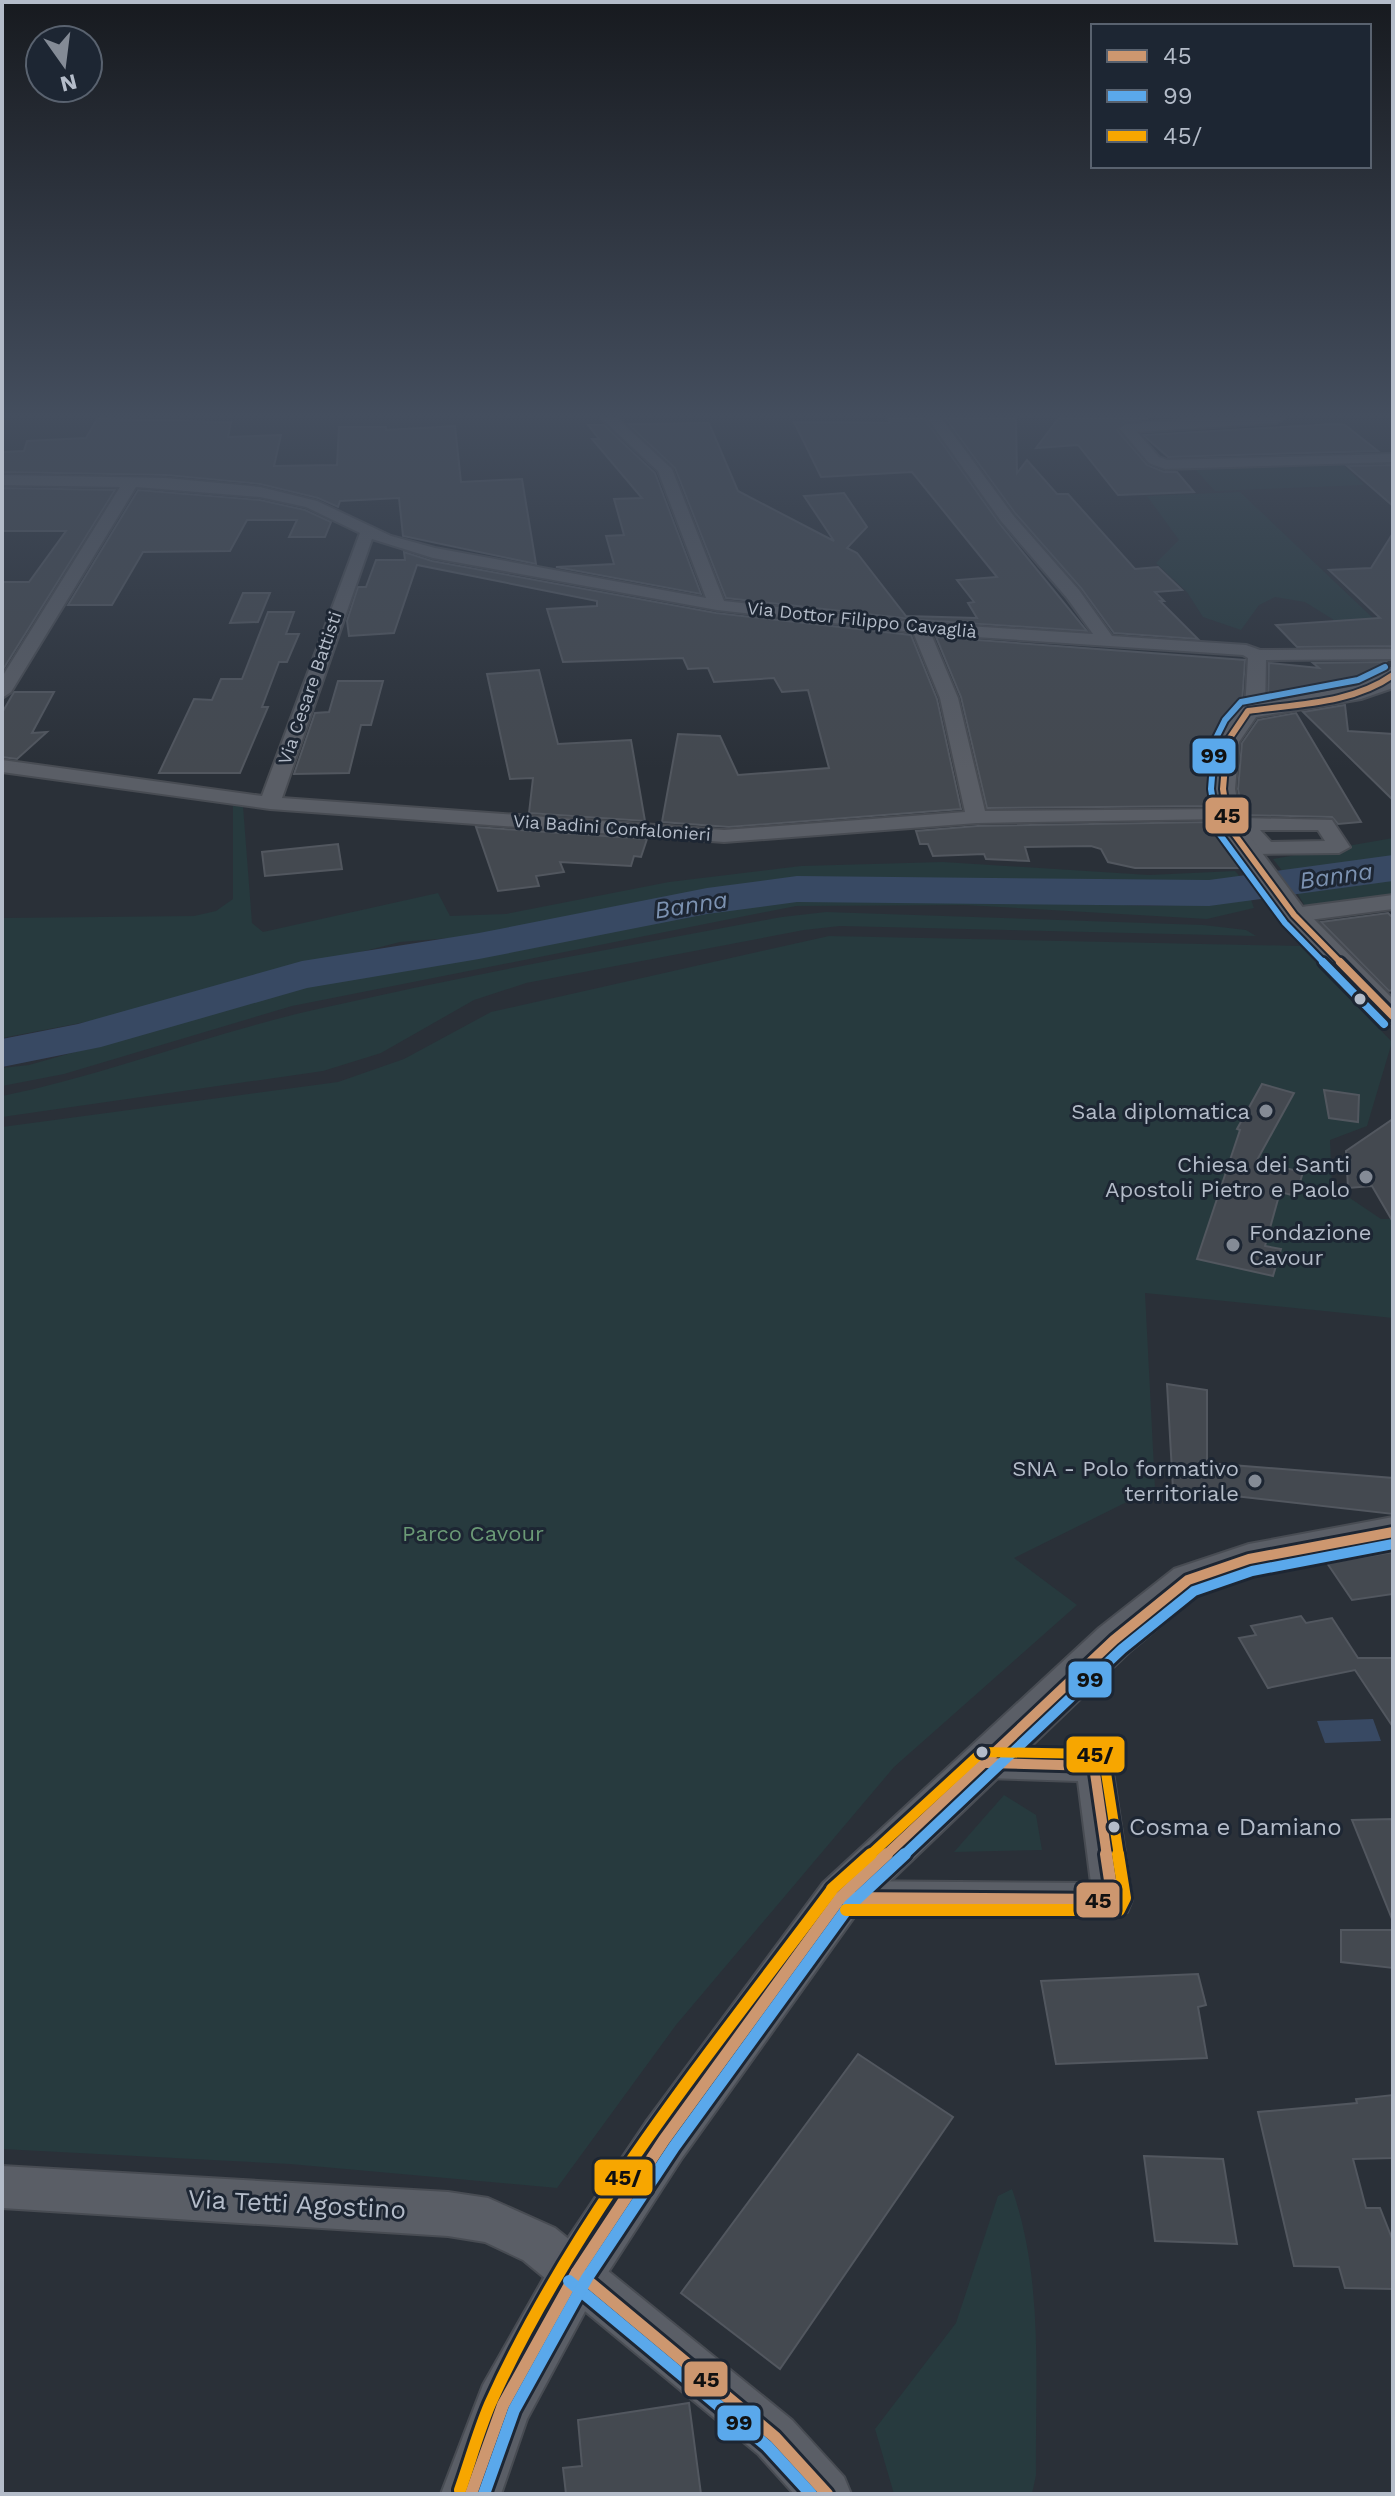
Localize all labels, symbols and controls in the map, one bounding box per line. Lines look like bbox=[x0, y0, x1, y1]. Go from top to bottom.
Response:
north arrow bbox=[24, 24, 104, 104]
legend bbox=[1091, 24, 1371, 168]
text: 45 bbox=[1163, 42, 1192, 70]
text: N bbox=[58, 69, 80, 97]
text: 99 bbox=[1163, 82, 1193, 110]
text: 45/ bbox=[1163, 122, 1202, 150]
street label: Via Dottor Filippo Cavaglià bbox=[746, 597, 978, 642]
street label: Via Cesare Battisti bbox=[273, 609, 346, 767]
line badge: 99 bbox=[1191, 737, 1237, 775]
text: 99 bbox=[1200, 743, 1228, 768]
line badge: 45 bbox=[1204, 796, 1250, 835]
text: 45 bbox=[1213, 803, 1241, 828]
street label: Via Badini Confalonieri bbox=[512, 810, 712, 845]
water label: Banna bbox=[1298, 857, 1375, 895]
water label: Banna bbox=[652, 885, 730, 925]
unlabelled marker bbox=[1352, 991, 1368, 1007]
place label: Sala diplomatica bbox=[1071, 1099, 1250, 1124]
marker: Sala diplomatica bbox=[1257, 1102, 1275, 1120]
place label: Chiesa dei Santi Apostoli Pietro e Paolo bbox=[1105, 1152, 1350, 1202]
marker: Chiesa dei Santi Apostoli Pietro e Paolo bbox=[1357, 1168, 1375, 1186]
place label: Fondazione Cavour bbox=[1249, 1220, 1371, 1270]
marker: Fondazione Cavour bbox=[1224, 1236, 1242, 1254]
place label: SNA - Polo formativo territoriale bbox=[1012, 1456, 1239, 1506]
marker: SNA - Polo formativo territoriale bbox=[1246, 1472, 1264, 1490]
park label: Parco Cavour bbox=[402, 1521, 544, 1546]
line badge: 99 bbox=[1067, 1660, 1113, 1699]
text: 99 bbox=[1076, 1667, 1104, 1692]
line badge: 45/ bbox=[1065, 1735, 1126, 1774]
text: 45/ bbox=[1076, 1742, 1114, 1767]
unlabelled marker bbox=[974, 1744, 990, 1760]
place label: Cosma e Damiano bbox=[1129, 1813, 1342, 1841]
marker: Cosma e Damiano bbox=[1106, 1819, 1122, 1835]
line badge: 45 bbox=[1075, 1881, 1121, 1919]
text: 45 bbox=[1084, 1888, 1112, 1913]
line badge: 45/ bbox=[593, 2158, 654, 2197]
text: 45/ bbox=[604, 2165, 642, 2190]
street label: Via Tetti Agostino bbox=[187, 2183, 407, 2225]
line badge: 45 bbox=[683, 2360, 729, 2398]
text: 45 bbox=[692, 2367, 720, 2392]
line badge: 99 bbox=[716, 2404, 762, 2442]
text: 99 bbox=[725, 2410, 753, 2435]

